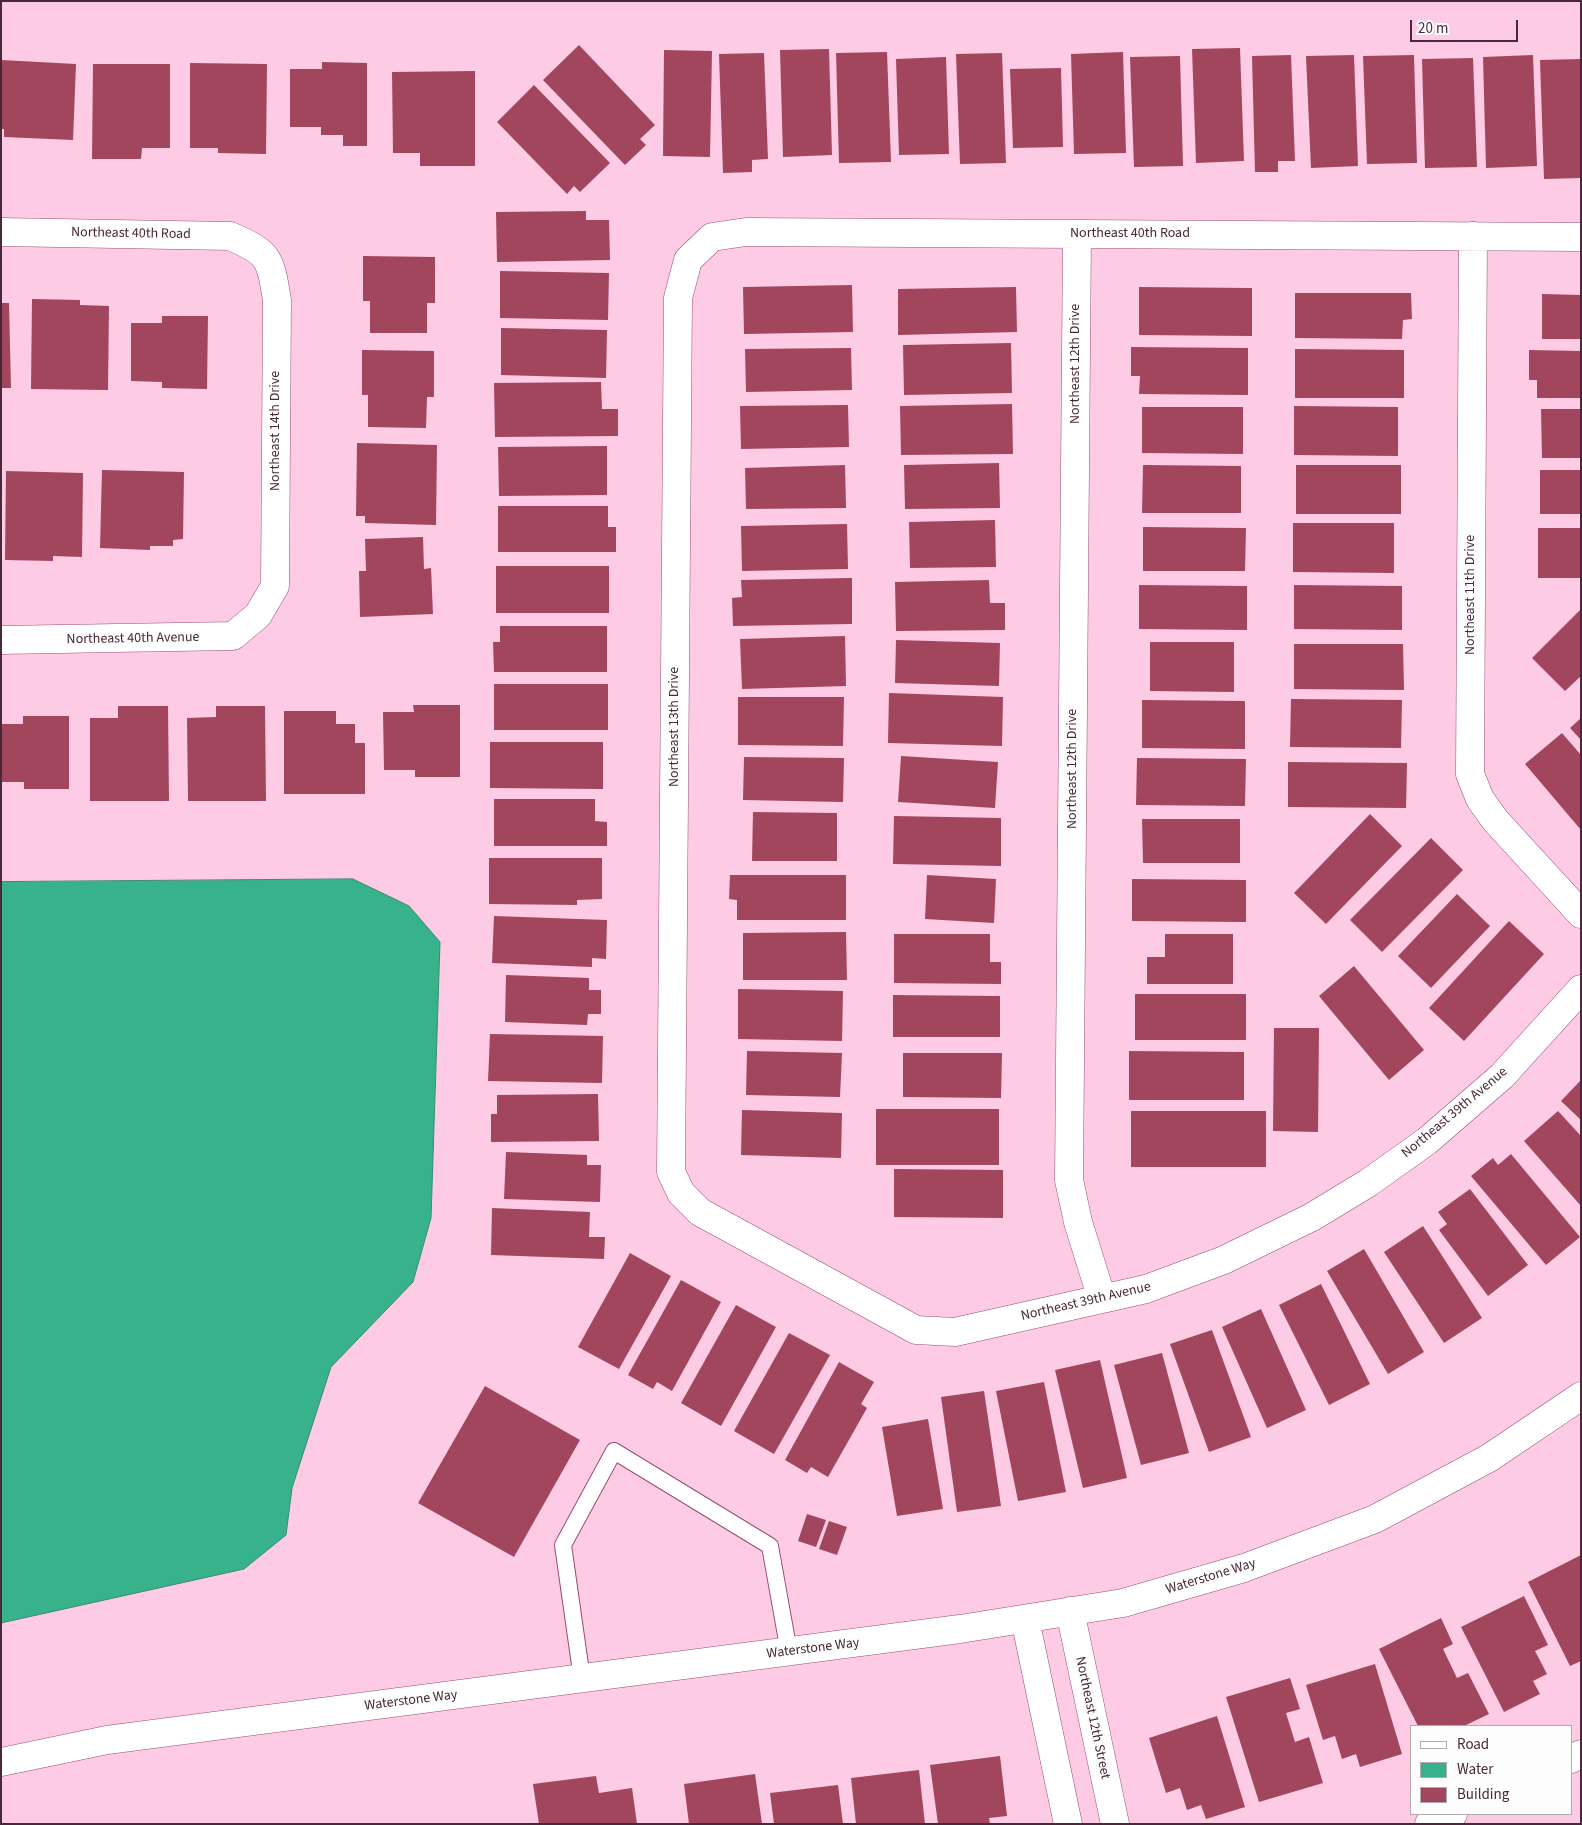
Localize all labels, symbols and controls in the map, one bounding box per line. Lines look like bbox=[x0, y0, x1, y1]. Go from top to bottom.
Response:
scale bar bbox=[1412, 10, 1520, 42]
text: 20 m bbox=[1418, 18, 1448, 39]
street label: Northeast 40th Road bbox=[71, 225, 191, 243]
street label: Northeast 40th Road bbox=[1070, 226, 1190, 242]
street label: Northeast 12th Drive bbox=[1068, 304, 1084, 424]
street label: Northeast 14th Drive bbox=[268, 371, 284, 491]
street label: Northeast 11th Drive bbox=[1463, 535, 1479, 655]
street label: Northeast 40th Avenue bbox=[66, 629, 200, 649]
street label: Northeast 13th Drive bbox=[667, 667, 683, 787]
street label: Northeast 12th Drive bbox=[1065, 709, 1081, 829]
street label: Northeast 39th Avenue bbox=[1399, 1064, 1511, 1162]
street label: Northeast 39th Avenue bbox=[1019, 1279, 1153, 1325]
street label: Waterstone Way bbox=[1164, 1555, 1258, 1599]
street label: Waterstone Way bbox=[766, 1635, 860, 1663]
street label: Northeast 12th Street bbox=[1071, 1655, 1113, 1781]
street label: Waterstone Way bbox=[364, 1687, 458, 1715]
legend bbox=[1410, 1725, 1572, 1815]
text: Road bbox=[1457, 1734, 1489, 1755]
text: Water bbox=[1457, 1759, 1493, 1780]
text: Building bbox=[1457, 1784, 1509, 1805]

